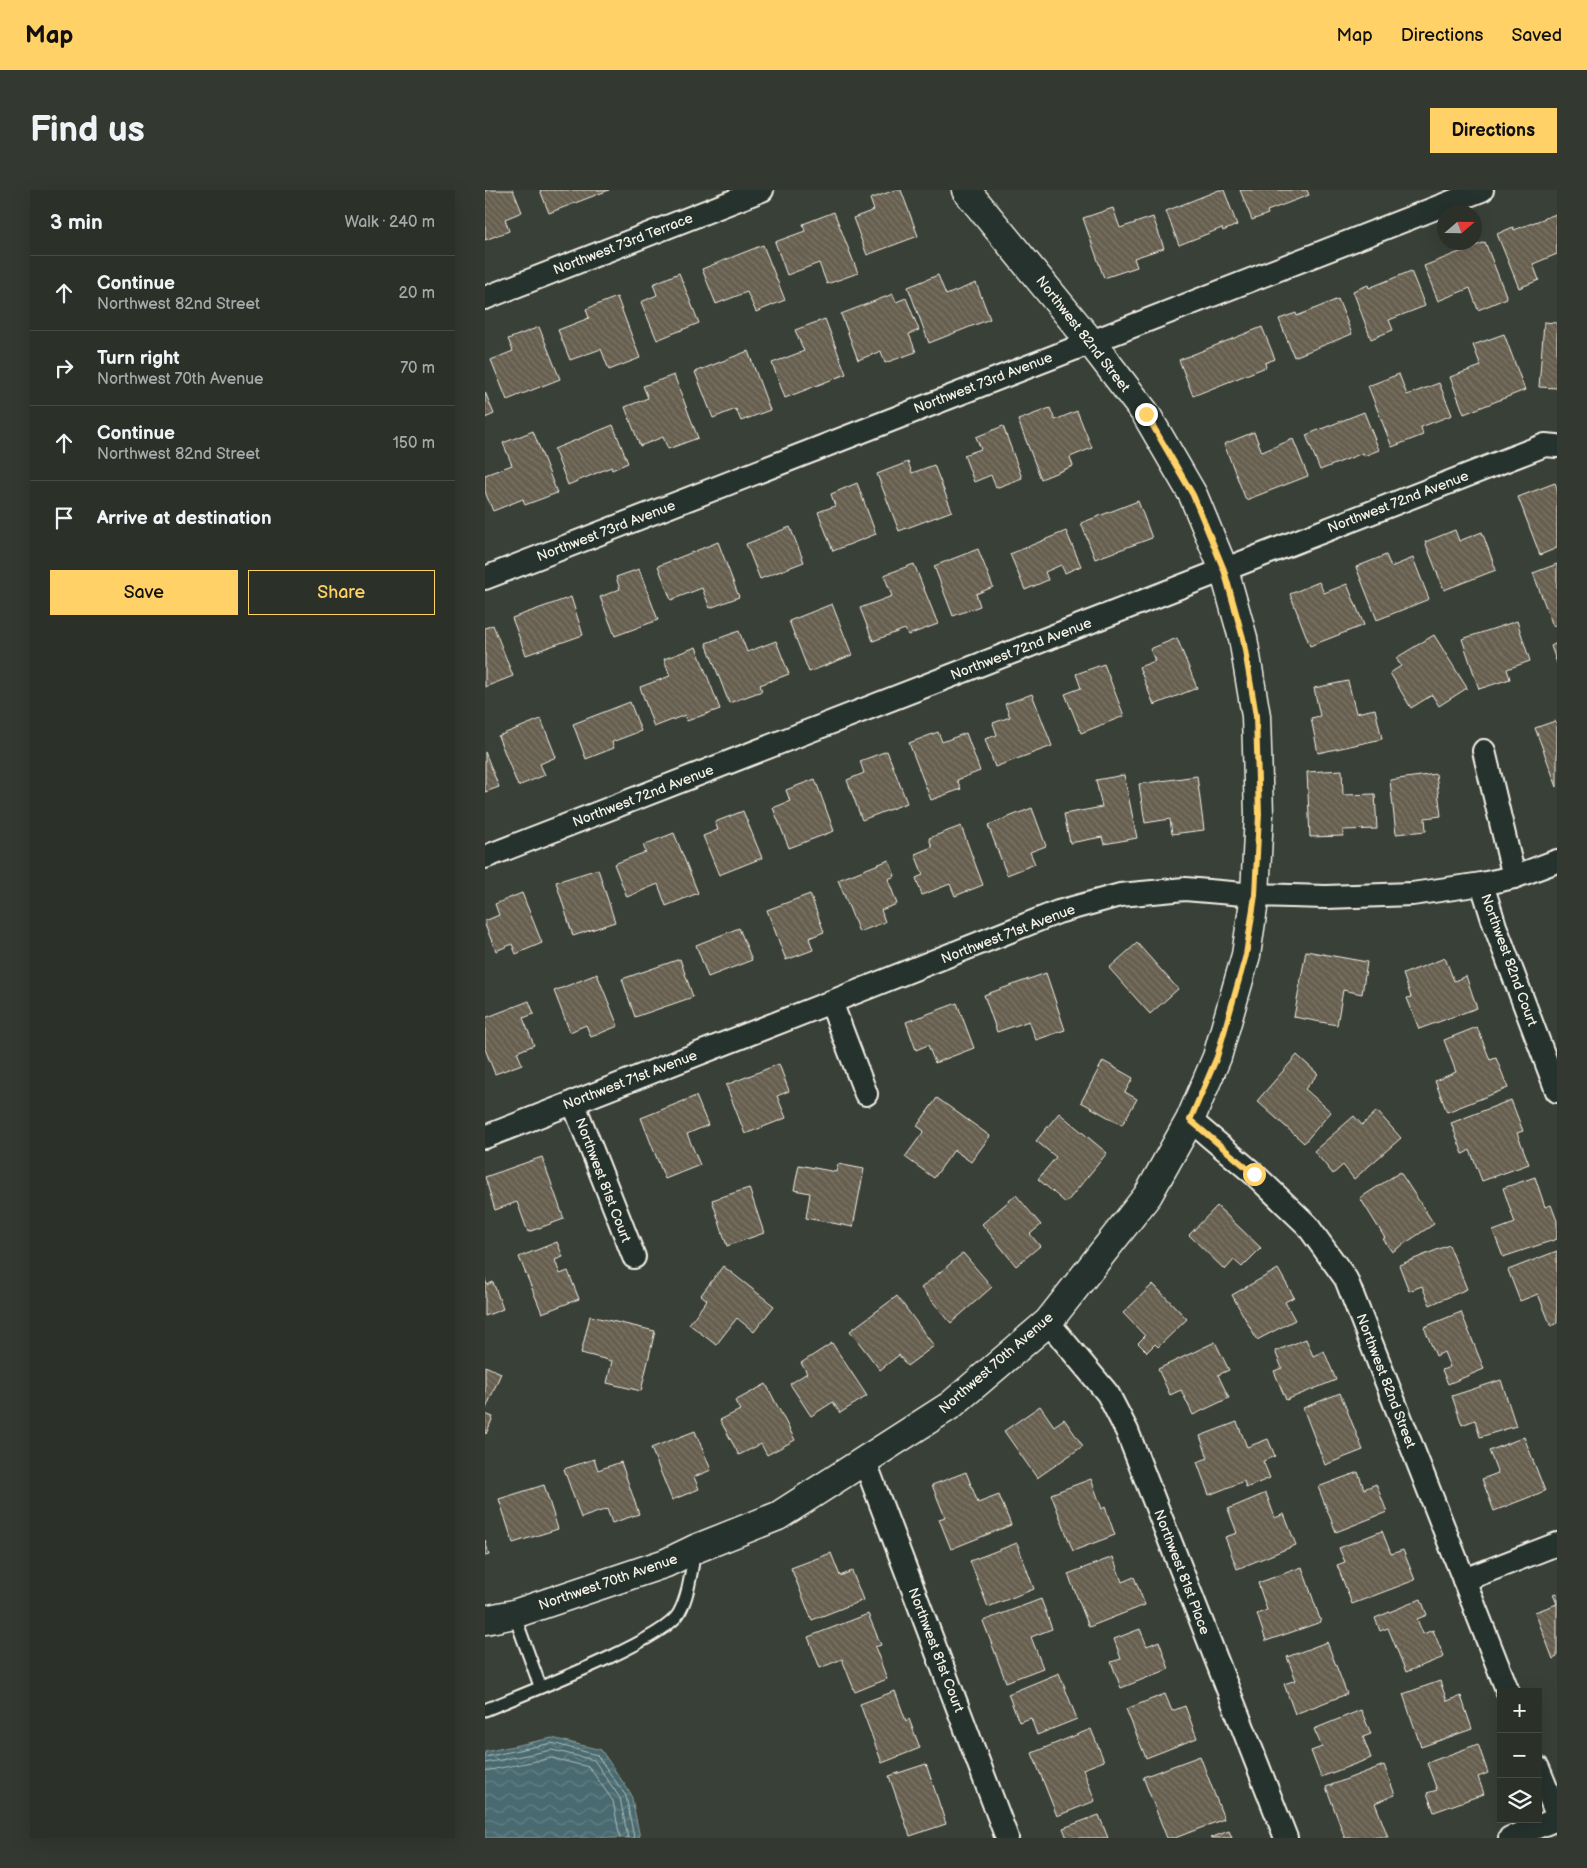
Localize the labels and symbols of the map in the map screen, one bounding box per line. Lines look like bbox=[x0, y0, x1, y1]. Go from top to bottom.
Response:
north arrow bbox=[1437, 205, 1482, 250]
street label: Northwest 73rd Terrace bbox=[551, 210, 695, 278]
street label: Northwest 82nd Street bbox=[1032, 273, 1134, 396]
street label: Northwest 73rd Avenue bbox=[911, 349, 1055, 417]
route end bbox=[1135, 403, 1158, 426]
street label: Northwest 72nd Avenue bbox=[1325, 467, 1471, 537]
street label: Northwest 73rd Avenue bbox=[534, 497, 678, 565]
street label: Northwest 72nd Avenue bbox=[948, 614, 1094, 684]
street label: Northwest 72nd Avenue bbox=[570, 761, 716, 831]
street label: Northwest 82nd Court bbox=[1477, 892, 1541, 1029]
street label: Northwest 71st Avenue bbox=[939, 901, 1077, 967]
street label: Northwest 71st Avenue bbox=[561, 1047, 699, 1113]
street label: Northwest 81st Court bbox=[571, 1115, 635, 1245]
route start bbox=[1243, 1163, 1266, 1186]
street label: Northwest 70th Avenue bbox=[935, 1309, 1057, 1417]
street label: Northwest 82nd Street bbox=[1353, 1311, 1420, 1451]
street label: Northwest 81st Place bbox=[1150, 1507, 1214, 1637]
street label: Northwest 70th Avenue bbox=[536, 1550, 680, 1614]
street label: Northwest 81st Court bbox=[904, 1585, 968, 1715]

